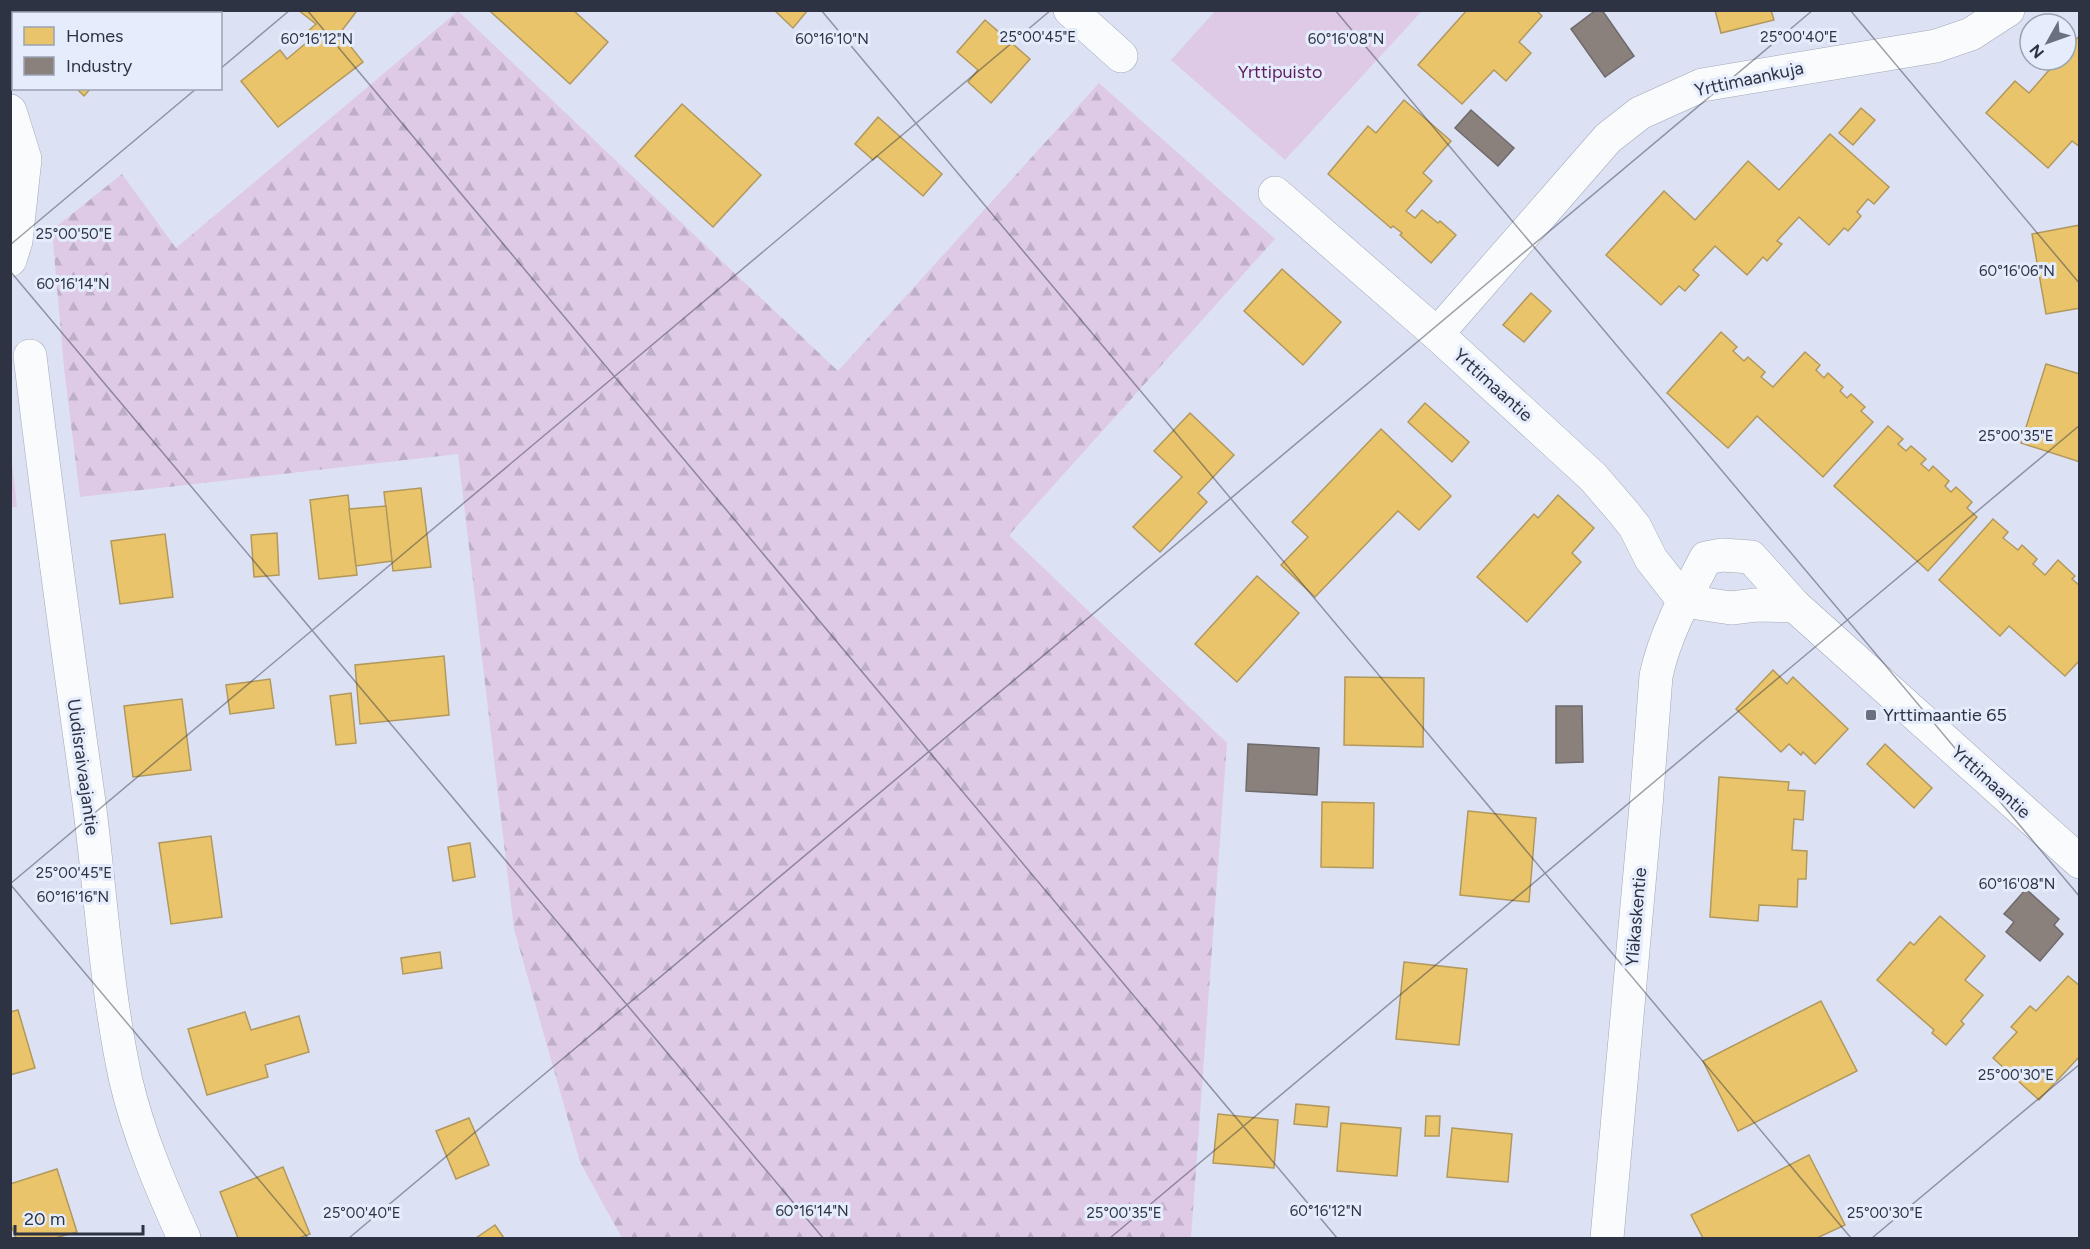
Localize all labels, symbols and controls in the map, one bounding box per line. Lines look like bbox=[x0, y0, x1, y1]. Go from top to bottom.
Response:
legend bbox=[12, 12, 222, 90]
north arrow bbox=[2018, 12, 2078, 72]
text: Homes bbox=[66, 25, 124, 47]
text: 25°00'45"E bbox=[1000, 28, 1076, 46]
text: 25°00'40"E bbox=[1760, 28, 1838, 46]
text: 60°16'12"N bbox=[281, 30, 353, 48]
text: 60°16'10"N bbox=[795, 30, 869, 48]
text: 60°16'08"N bbox=[1308, 30, 1384, 48]
text: N bbox=[2026, 40, 2048, 62]
text: Industry bbox=[66, 55, 133, 77]
street label: Yrttimaankuja bbox=[1693, 57, 1805, 101]
park label: Yrttipuisto bbox=[1238, 61, 1322, 83]
text: 25°00'50"E bbox=[36, 225, 112, 243]
text: 60°16'06"N bbox=[1979, 262, 2055, 280]
text: 60°16'14"N bbox=[36, 275, 110, 293]
street label: Yrttimaantie bbox=[1449, 344, 1537, 426]
text: 25°00'35"E bbox=[1978, 427, 2054, 445]
street label: Uudisraivaajantie bbox=[63, 697, 103, 837]
place label: Yrttimaantie 65 bbox=[1883, 704, 2007, 726]
marker: Yrttimaantie 65 bbox=[1864, 708, 1878, 722]
street label: Yrttimaantie bbox=[1947, 741, 2035, 823]
text: 25°00'45"E bbox=[36, 864, 112, 882]
street label: Yläkaskentie bbox=[1621, 866, 1651, 967]
text: 60°16'08"N bbox=[1979, 875, 2055, 893]
text: 60°16'16"N bbox=[37, 888, 109, 906]
text: 25°00'30"E bbox=[1978, 1066, 2054, 1084]
scale bar bbox=[15, 1198, 142, 1236]
text: 60°16'14"N bbox=[775, 1202, 849, 1220]
text: 60°16'12"N bbox=[1290, 1202, 1362, 1220]
text: 25°00'40"E bbox=[323, 1204, 401, 1222]
text: 25°00'35"E bbox=[1086, 1204, 1162, 1222]
text: 25°00'30"E bbox=[1847, 1204, 1923, 1222]
text: 20 m bbox=[24, 1208, 65, 1230]

